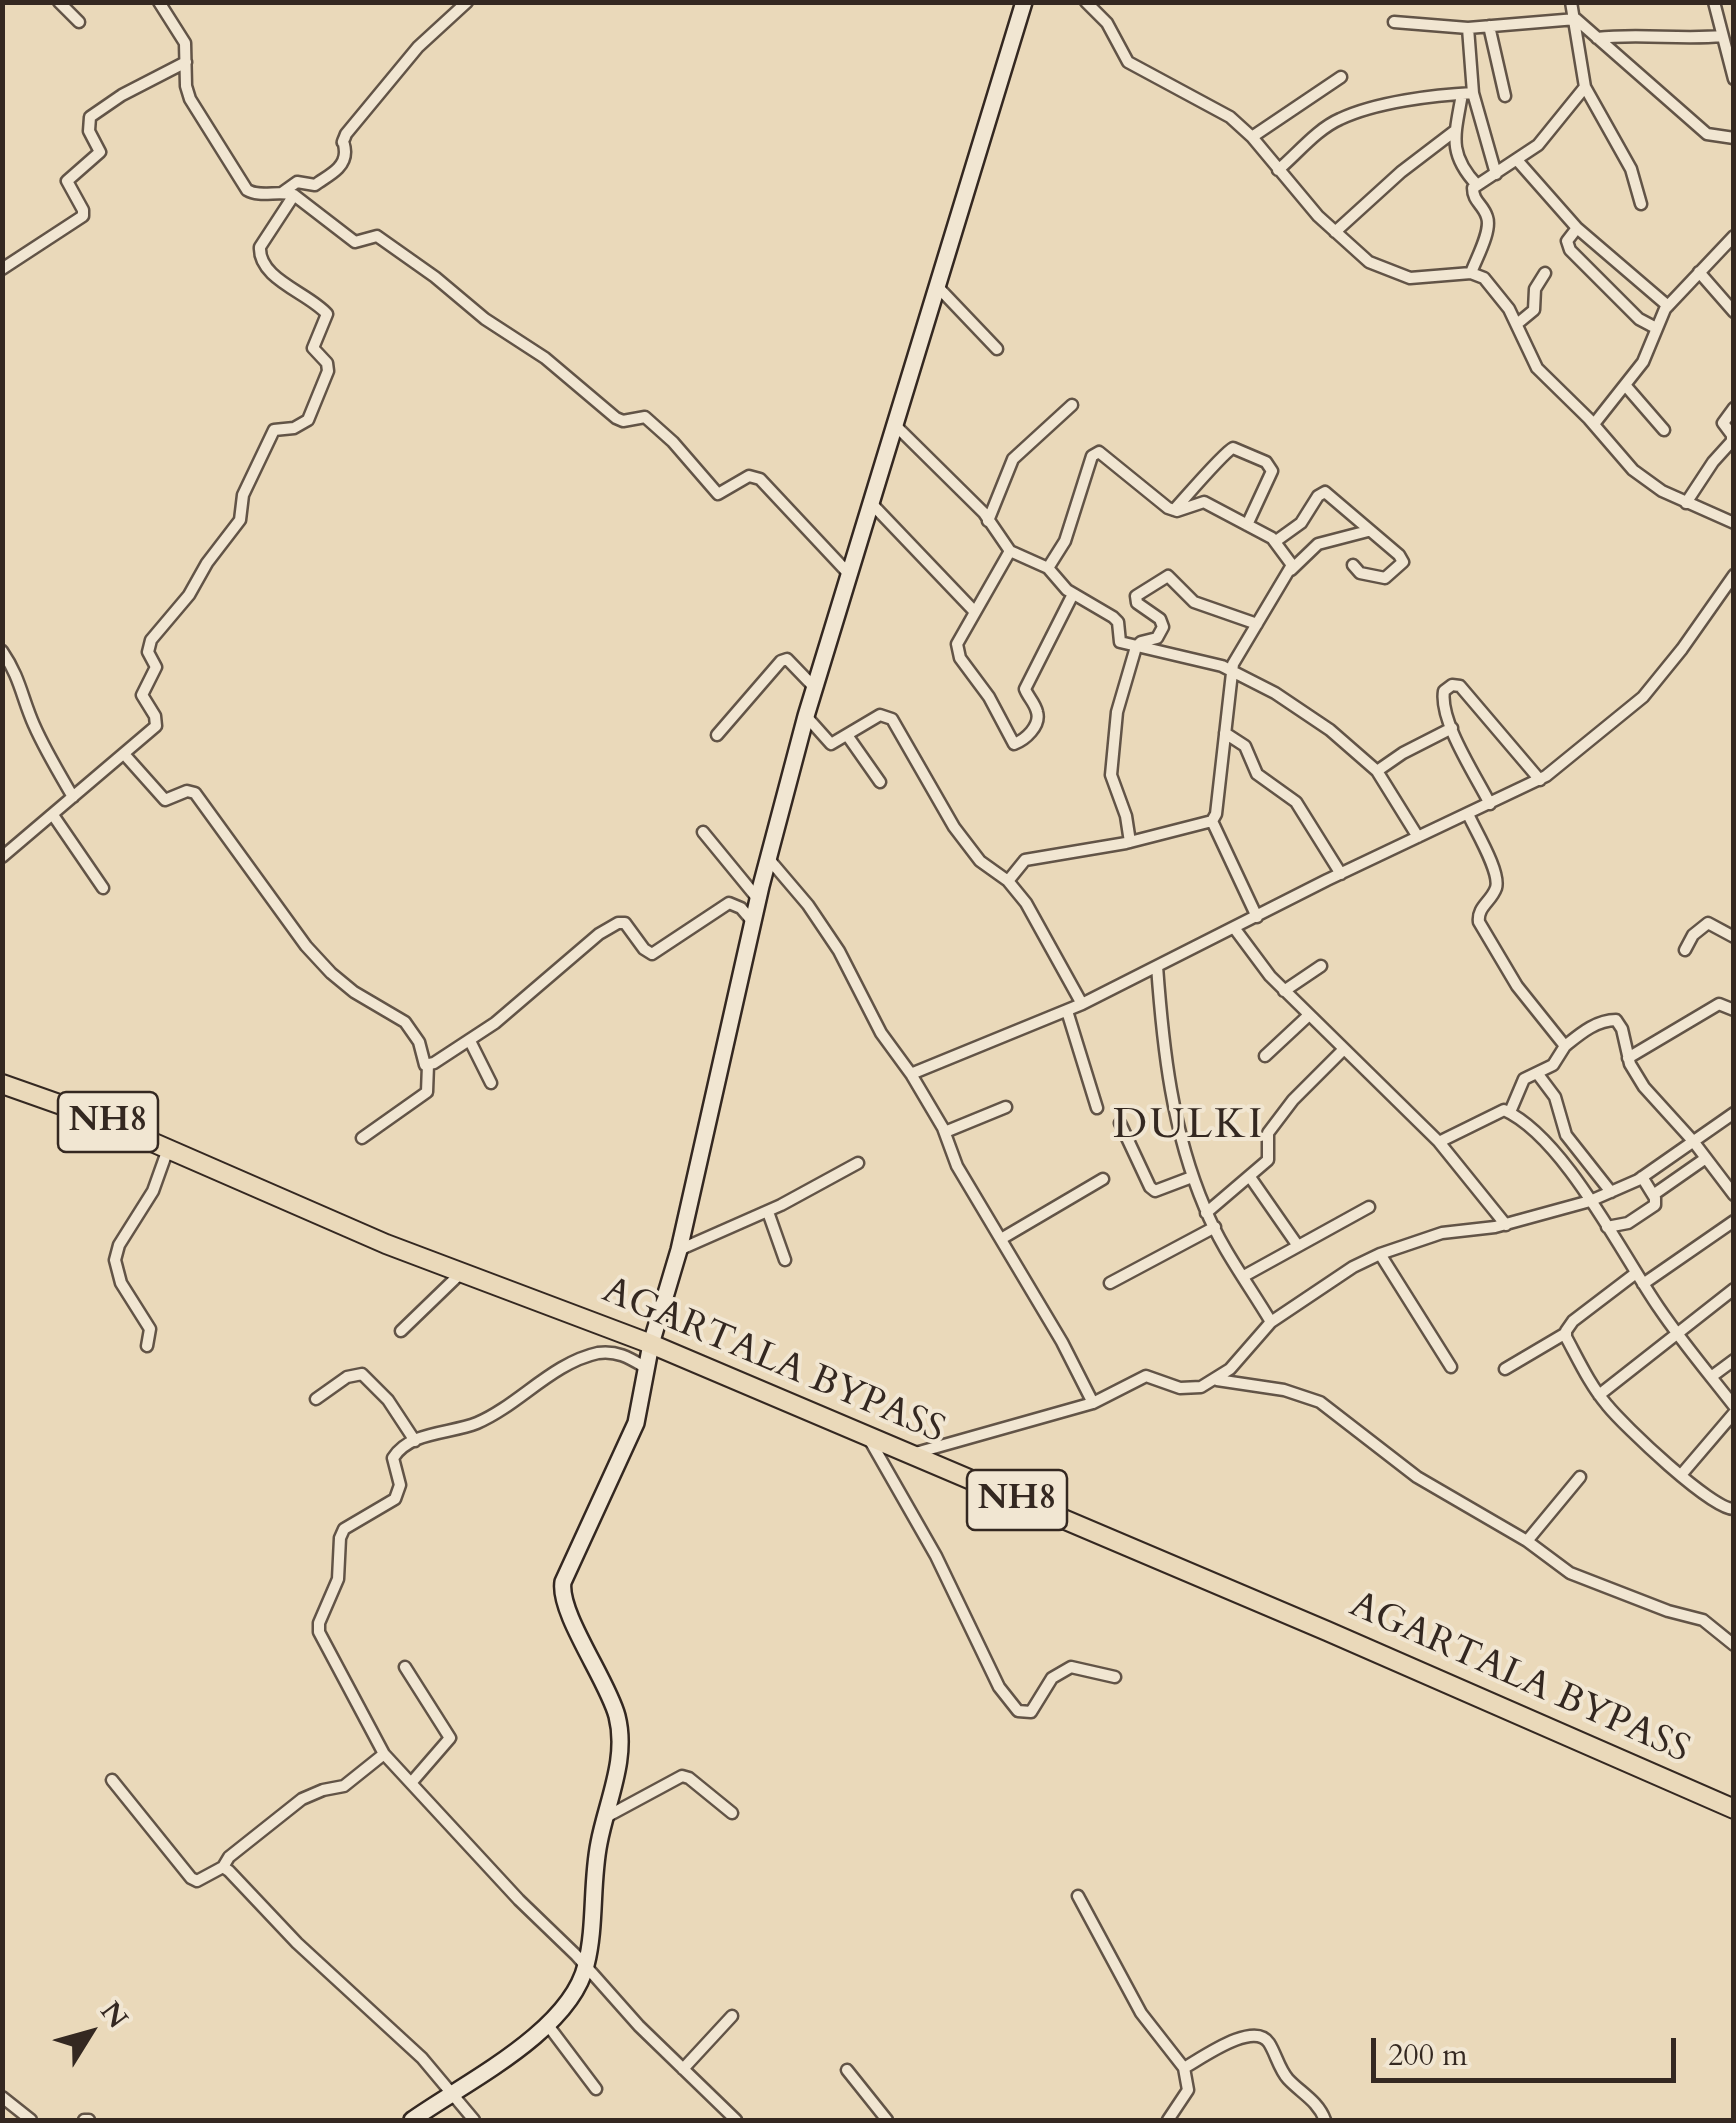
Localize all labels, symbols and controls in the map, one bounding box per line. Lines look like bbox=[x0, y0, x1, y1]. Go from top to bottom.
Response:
road number: NH8 bbox=[58, 1092, 158, 1152]
district label: DULKI bbox=[1113, 1102, 1265, 1152]
street label: AGARTALA BYPASS bbox=[595, 1269, 951, 1455]
road number: NH8 bbox=[967, 1470, 1067, 1530]
street label: AGARTALA BYPASS bbox=[1342, 1583, 1696, 1775]
north arrow bbox=[40, 1983, 140, 2083]
text: N bbox=[91, 1994, 136, 2036]
scale bar bbox=[1376, 2018, 1681, 2080]
text: 200 m bbox=[1388, 2035, 1468, 2076]

